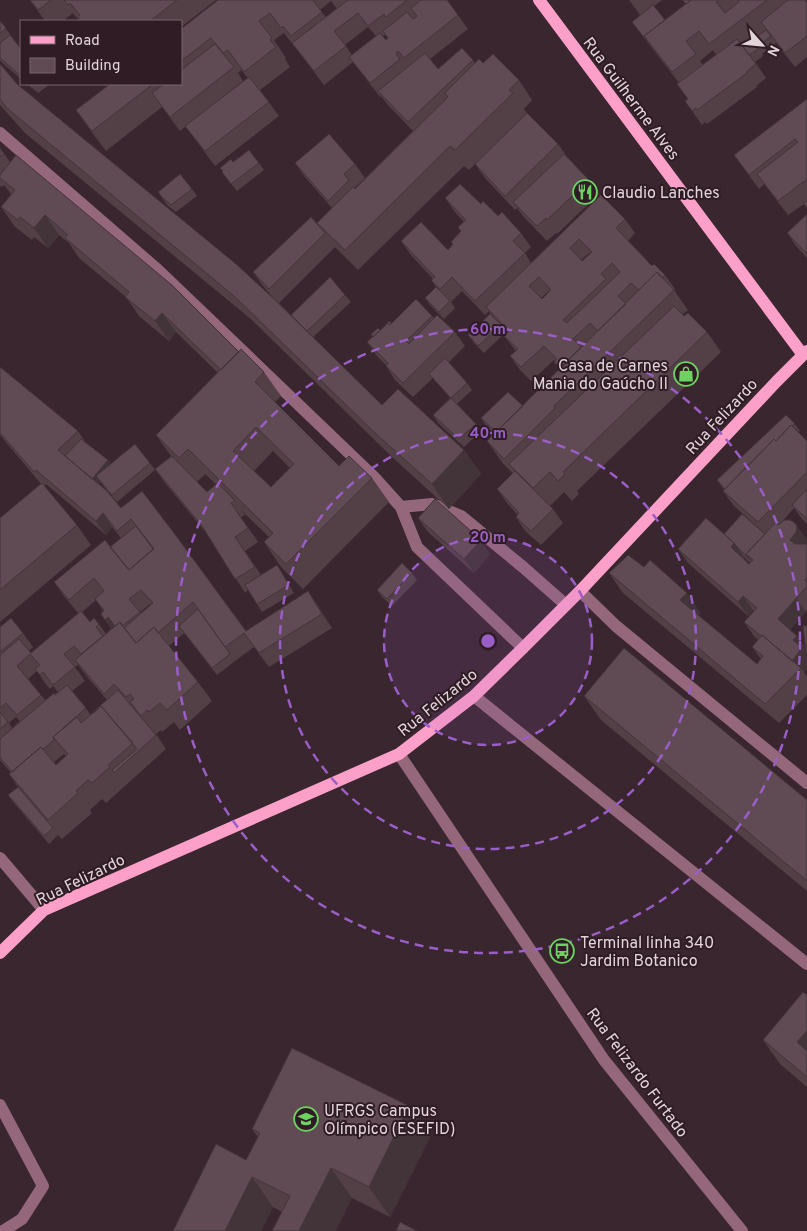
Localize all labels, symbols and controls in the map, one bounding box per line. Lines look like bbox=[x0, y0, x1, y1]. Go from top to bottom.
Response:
legend bbox=[20, 20, 182, 85]
north arrow bbox=[737, 20, 787, 70]
text: Road bbox=[65, 32, 100, 51]
street label: Rua Guilherme Alves bbox=[578, 34, 683, 165]
text: N bbox=[762, 42, 782, 59]
text: Building bbox=[65, 57, 120, 76]
restaurant icon: Claudio Lanches bbox=[572, 179, 598, 205]
place label: Claudio Lanches bbox=[602, 184, 720, 204]
text: 60 m bbox=[470, 321, 506, 340]
place label: Casa de Carnes Mania do Gaúcho II bbox=[533, 357, 668, 395]
shop icon: Casa de Carnes Mania do Gaúcho II bbox=[673, 361, 699, 387]
street label: Rua Felizardo bbox=[682, 375, 763, 460]
text: 40 m bbox=[470, 425, 506, 444]
text: 20 m bbox=[470, 529, 506, 548]
centre of rings bbox=[479, 632, 497, 650]
street label: Rua Felizardo bbox=[394, 665, 482, 742]
street label: Rua Felizardo bbox=[33, 851, 129, 911]
place label: Terminal linha 340 Jardim Botanico bbox=[580, 934, 714, 972]
bus stop icon: Terminal linha 340 Jardim Botanico bbox=[549, 938, 575, 964]
street label: Rua Felizardo Furtado bbox=[581, 1005, 692, 1142]
place label: UFRGS Campus Olímpico (ESEFID) bbox=[324, 1102, 455, 1140]
school or university icon: UFRGS Campus Olímpico (ESEFID) bbox=[293, 1106, 319, 1132]

